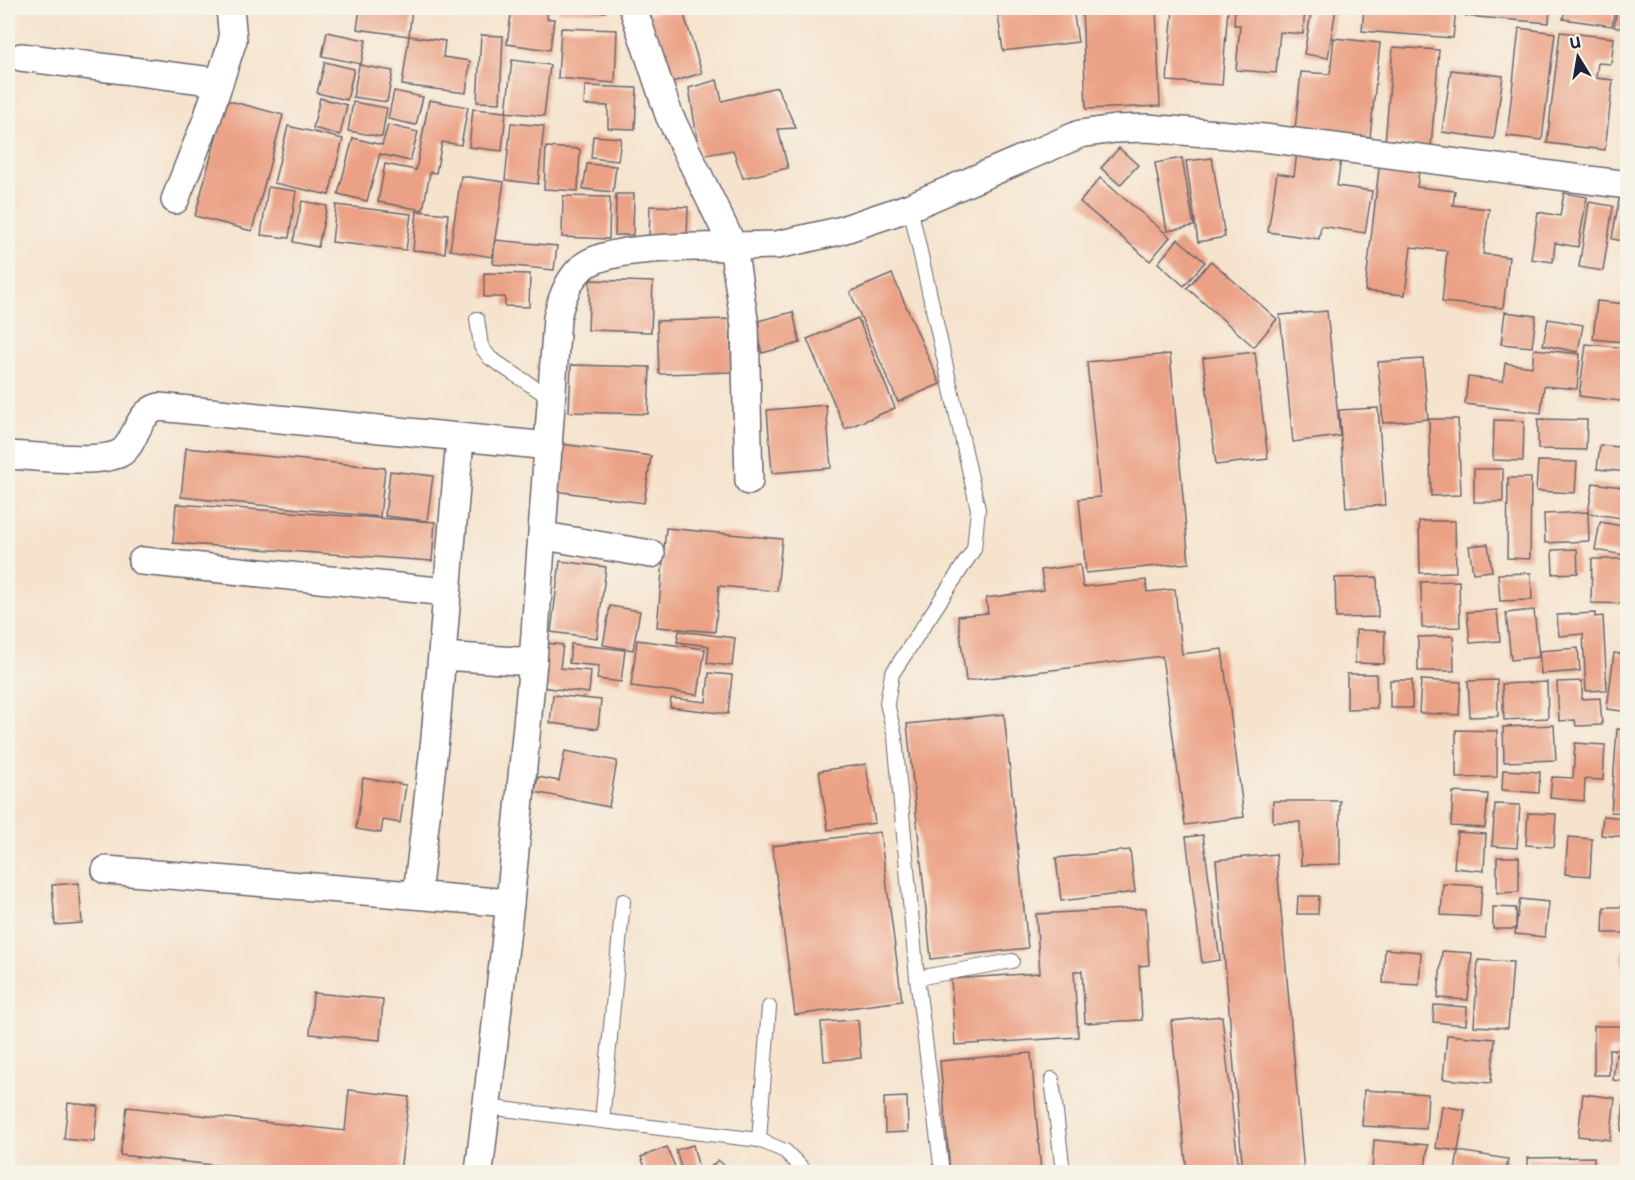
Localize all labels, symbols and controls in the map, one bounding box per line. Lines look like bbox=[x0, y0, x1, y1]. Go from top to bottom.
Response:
north arrow bbox=[1548, 27, 1608, 87]
text: U bbox=[1568, 30, 1583, 53]

